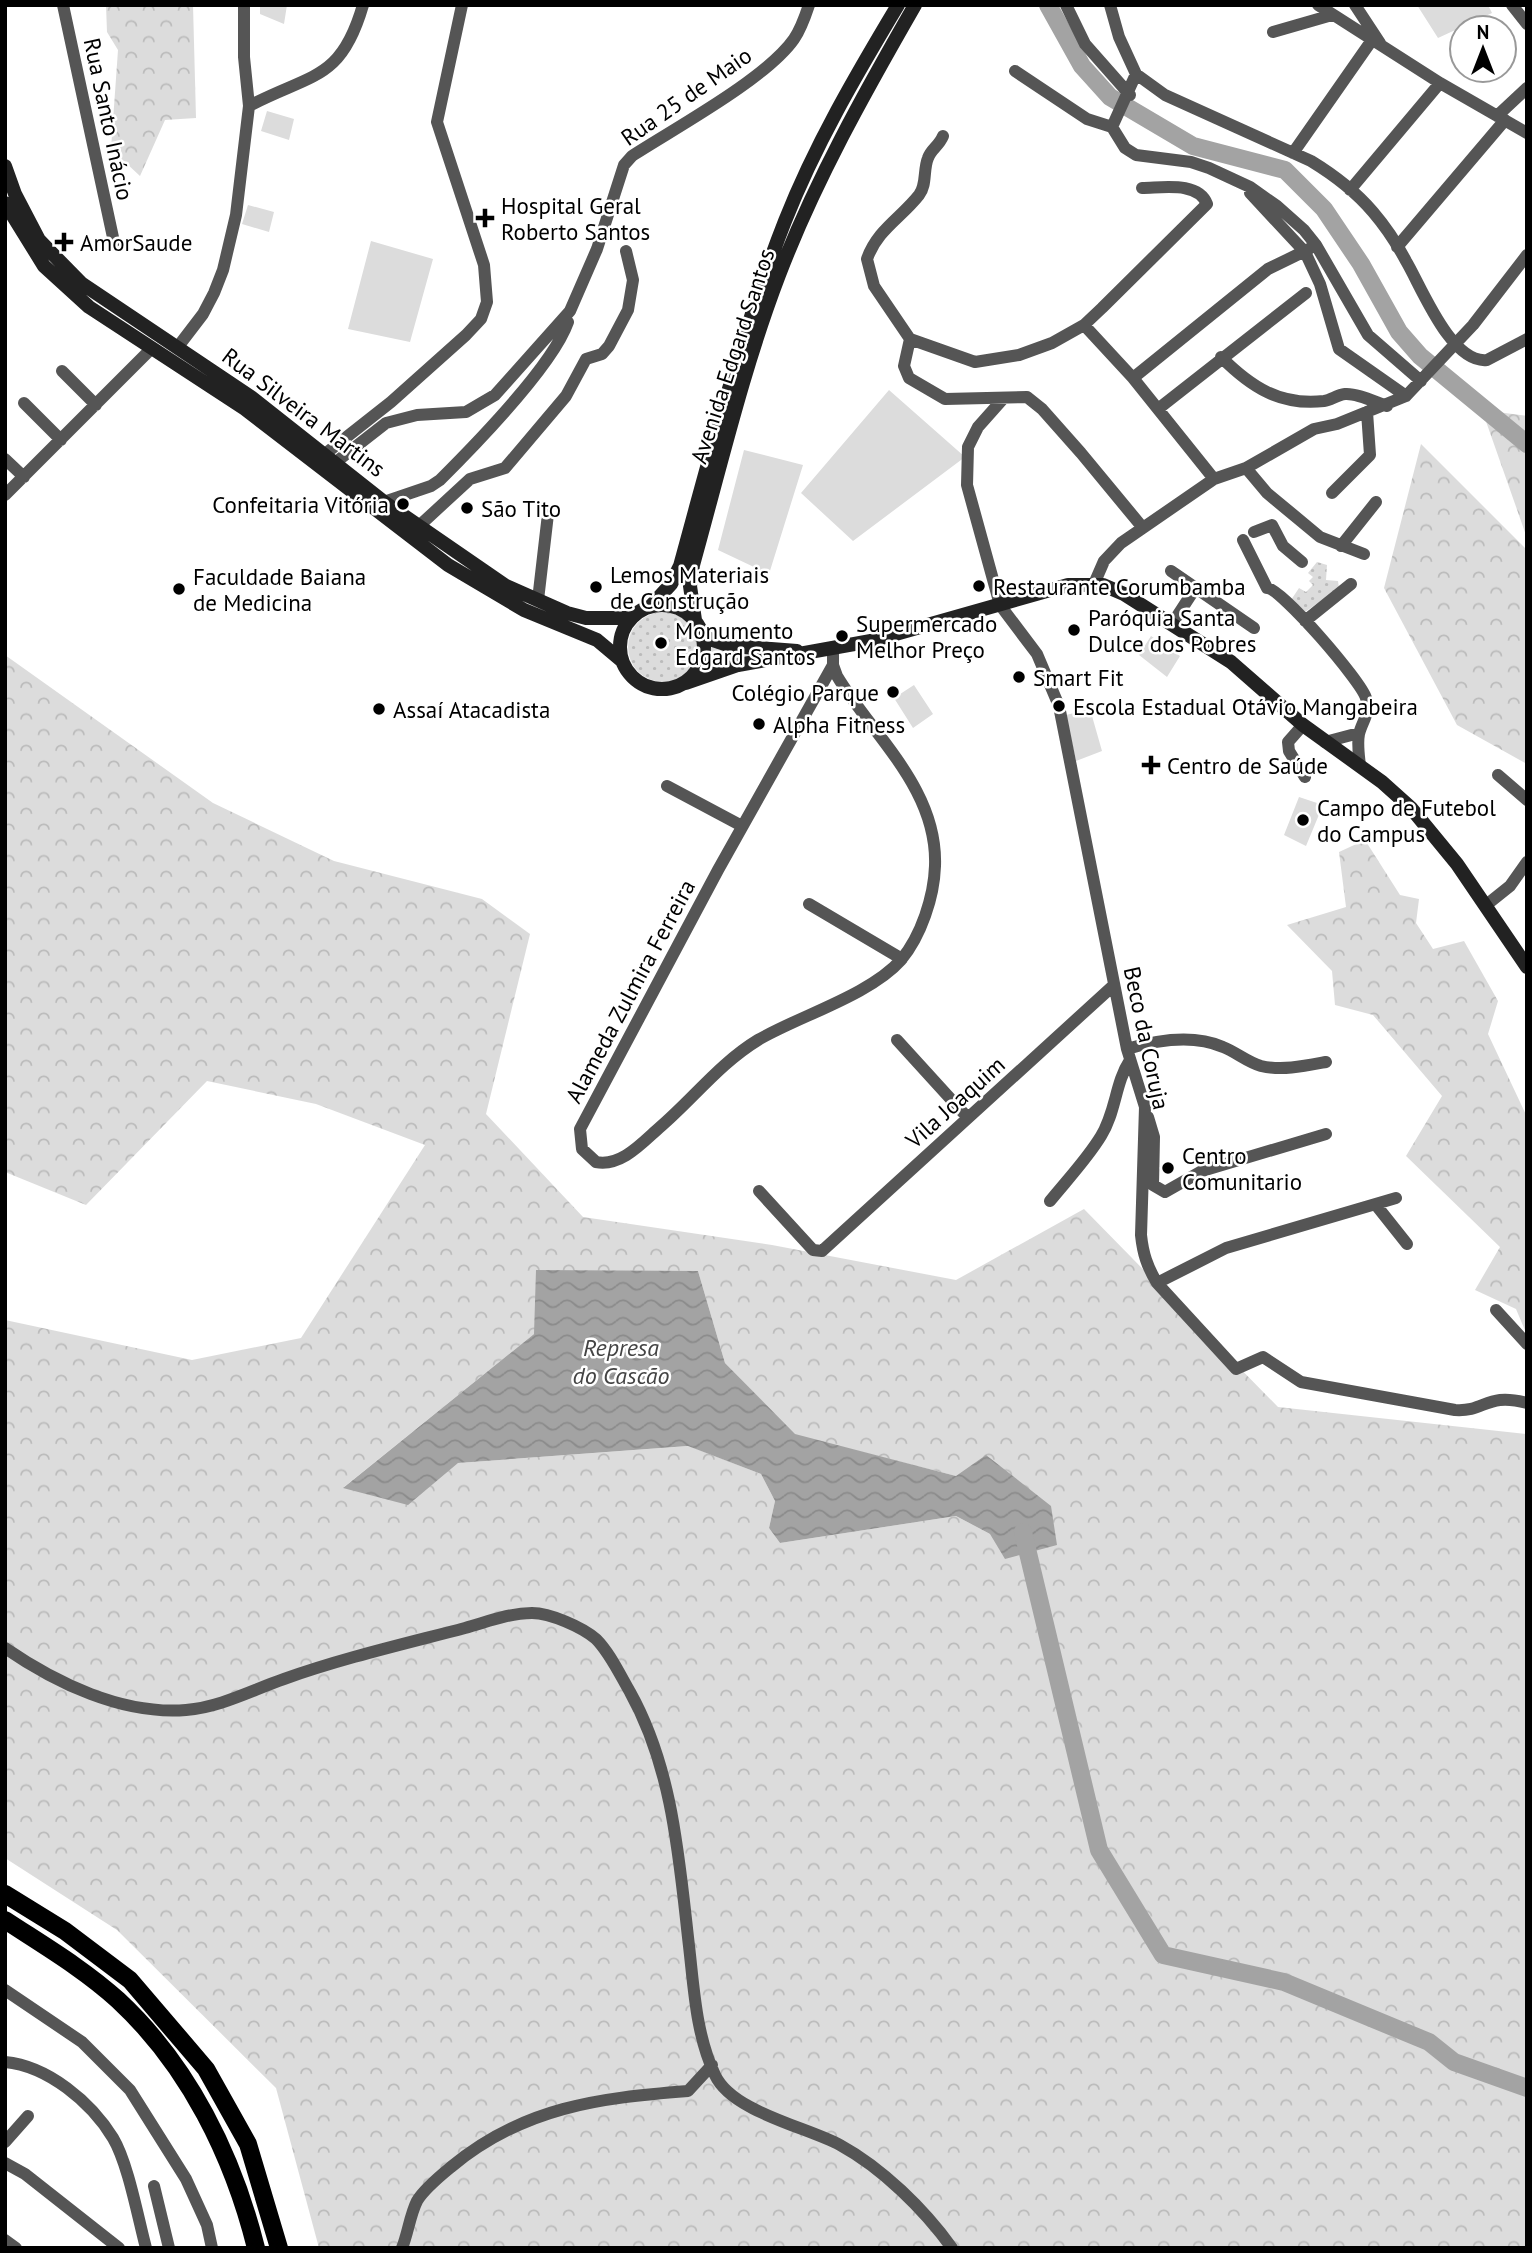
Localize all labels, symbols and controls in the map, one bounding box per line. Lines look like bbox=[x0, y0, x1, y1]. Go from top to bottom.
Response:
north arrow bbox=[1448, 14, 1518, 84]
text: N bbox=[1477, 20, 1489, 44]
street label: Rua Santo Inácio bbox=[78, 35, 140, 203]
street label: Rua 25 de Maio bbox=[615, 40, 757, 152]
place label: Hospital Geral Roberto Santos bbox=[501, 191, 650, 246]
marker: Hospital Geral Roberto Santos bbox=[475, 208, 495, 228]
place label: AmorSaude bbox=[80, 228, 192, 257]
marker: AmorSaude bbox=[54, 232, 74, 252]
street label: Avenida Edgard Santos bbox=[684, 245, 780, 467]
street label: Rua Silveira Martins bbox=[217, 341, 391, 483]
place label: Confeitaria Vitória bbox=[212, 490, 389, 519]
place label: São Tito bbox=[481, 494, 561, 523]
marker: Confeitaria Vitória bbox=[395, 496, 411, 512]
marker: São Tito bbox=[459, 500, 475, 516]
place label: Lemos Materiais de Construção bbox=[610, 560, 769, 615]
place label: Faculdade Baiana de Medicina bbox=[193, 562, 366, 617]
place label: Restaurante Corumbamba bbox=[993, 572, 1246, 601]
marker: Restaurante Corumbamba bbox=[971, 578, 987, 594]
marker: Lemos Materiais de Construção bbox=[588, 579, 604, 595]
marker: Faculdade Baiana de Medicina bbox=[171, 581, 187, 597]
place label: Paróquia Santa Dulce dos Pobres bbox=[1088, 603, 1256, 658]
place label: Supermercado Melhor Preço bbox=[856, 609, 997, 664]
place label: Monumento Edgard Santos bbox=[675, 616, 816, 671]
marker: Paróquia Santa Dulce dos Pobres bbox=[1066, 622, 1082, 638]
marker: Supermercado Melhor Preço bbox=[834, 628, 850, 644]
marker: Monumento Edgard Santos bbox=[653, 635, 669, 651]
place label: Smart Fit bbox=[1033, 663, 1124, 692]
marker: Smart Fit bbox=[1011, 669, 1027, 685]
place label: Colégio Parque bbox=[732, 678, 879, 707]
marker: Colégio Parque bbox=[885, 684, 901, 700]
place label: Escola Estadual Otávio Mangabeira bbox=[1073, 692, 1418, 721]
place label: Assaí Atacadista bbox=[393, 695, 550, 724]
marker: Escola Estadual Otávio Mangabeira bbox=[1051, 698, 1067, 714]
marker: Assaí Atacadista bbox=[371, 701, 387, 717]
place label: Alpha Fitness bbox=[773, 710, 905, 739]
marker: Alpha Fitness bbox=[751, 716, 767, 732]
place label: Centro de Saúde bbox=[1167, 751, 1328, 780]
marker: Centro de Saúde bbox=[1141, 755, 1161, 775]
place label: Campo de Futebol do Campus bbox=[1317, 793, 1496, 848]
marker: Campo de Futebol do Campus bbox=[1295, 812, 1311, 828]
street label: Alameda Zulmira Ferreira bbox=[559, 874, 701, 1108]
street label: Beco da Coruja bbox=[1118, 964, 1176, 1112]
street label: Vila Joaquim bbox=[899, 1050, 1011, 1155]
place label: Centro Comunitario bbox=[1182, 1141, 1302, 1196]
marker: Centro Comunitario bbox=[1160, 1160, 1176, 1176]
water label: Represa do Cascão bbox=[573, 1332, 670, 1391]

